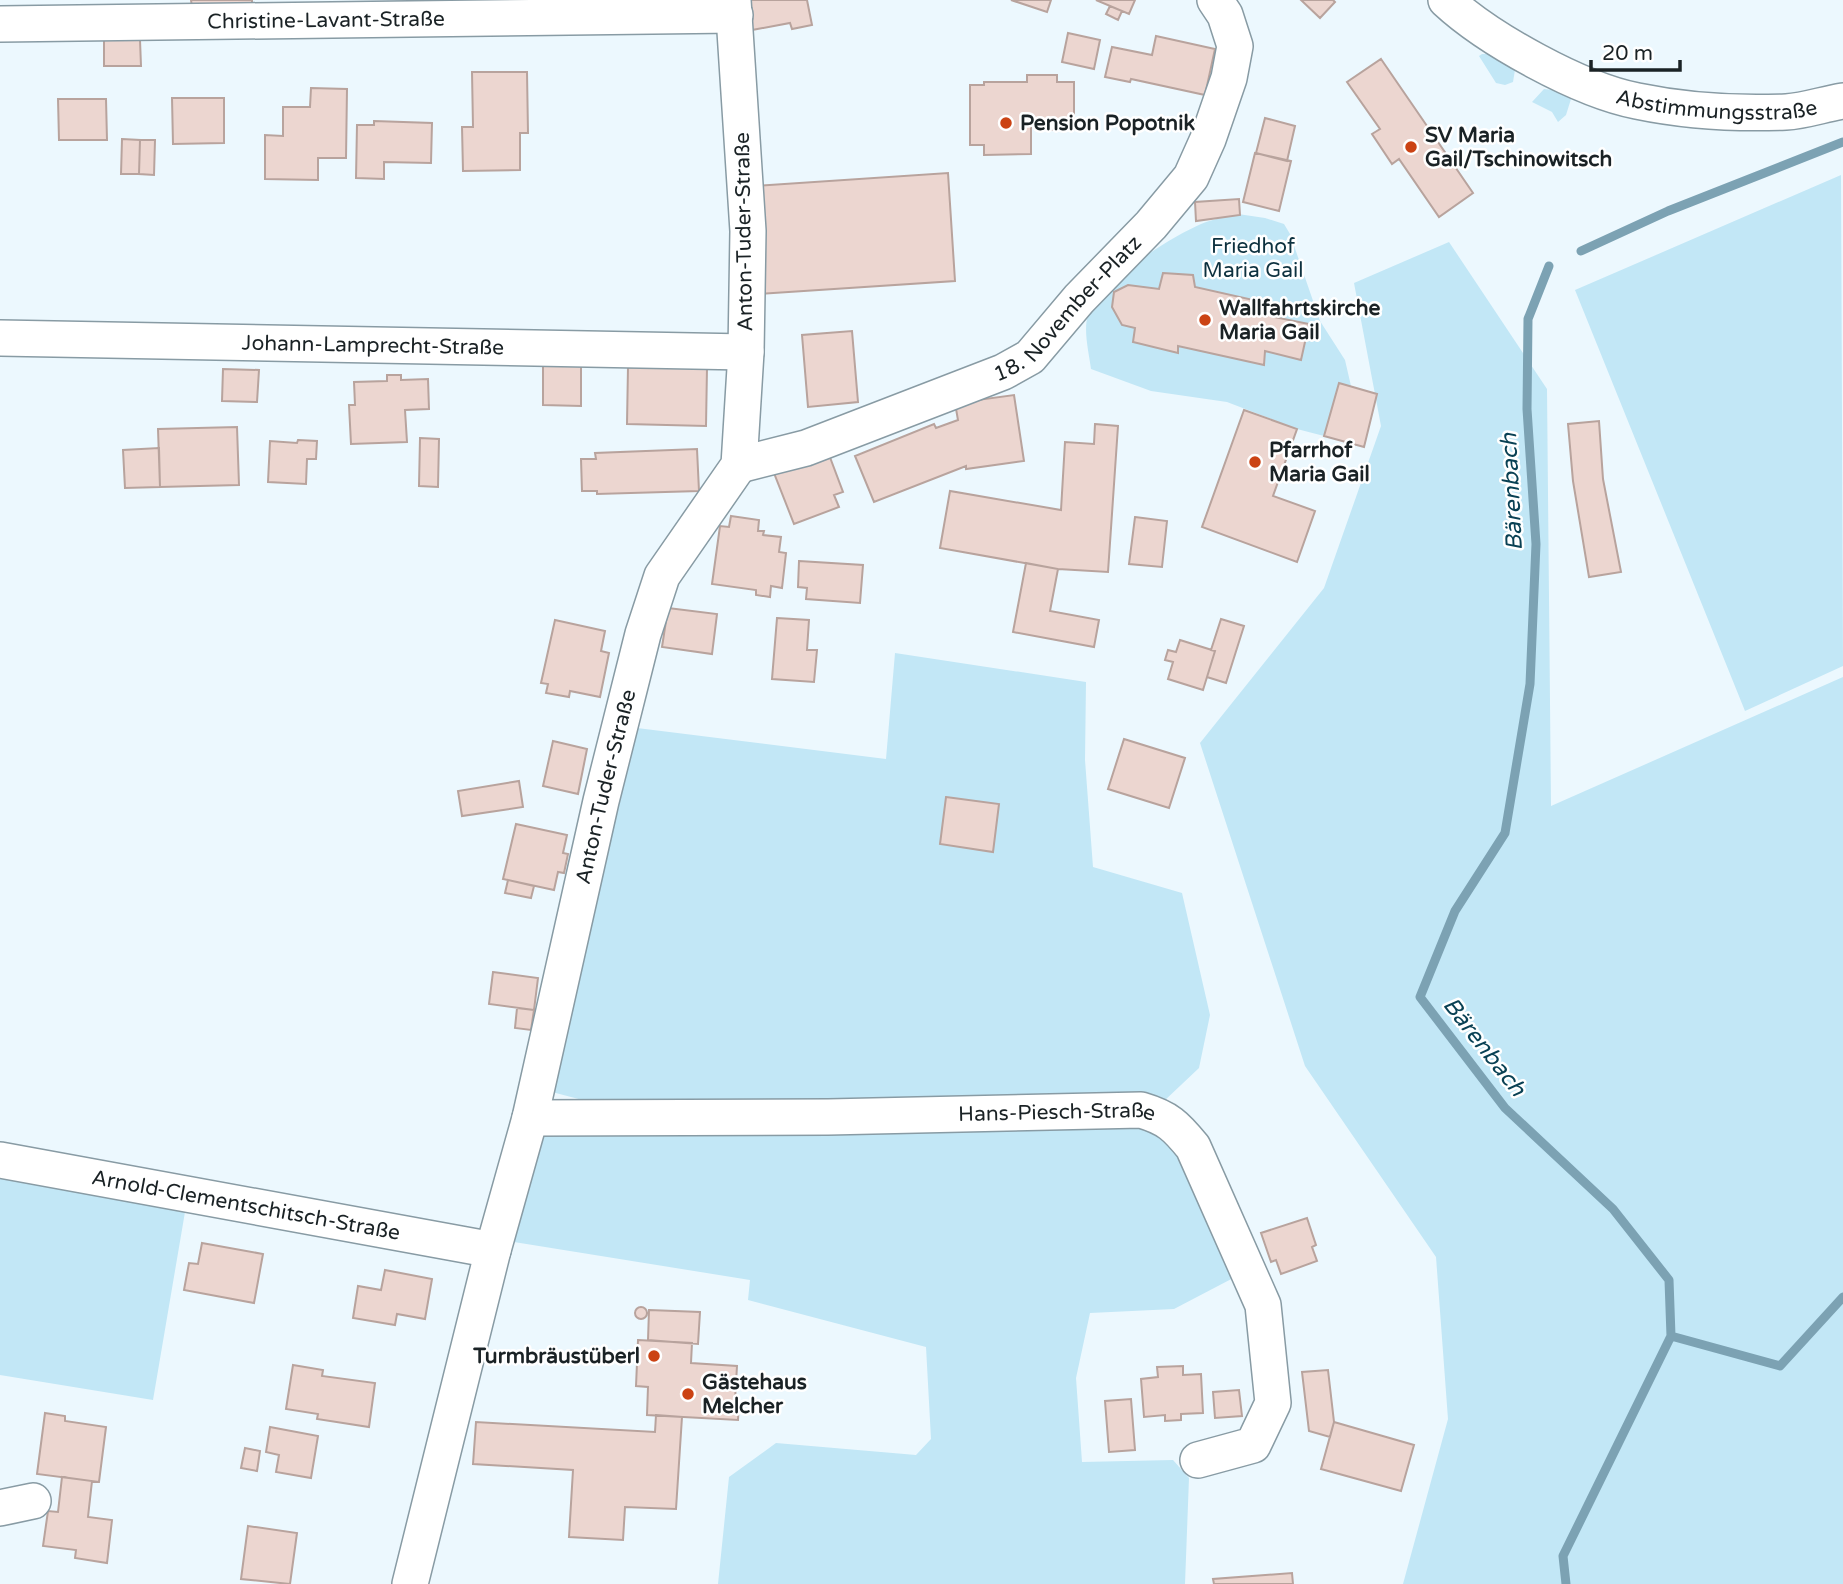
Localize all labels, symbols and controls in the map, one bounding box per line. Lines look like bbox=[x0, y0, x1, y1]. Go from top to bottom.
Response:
street label: Christine-Lavant-Straße bbox=[207, 6, 445, 34]
scale bar bbox=[1591, 28, 1680, 72]
text: 20 m bbox=[1602, 41, 1653, 66]
street label: Abstimmungsstraße bbox=[1613, 84, 1820, 125]
place label: Pension Popotnik bbox=[1020, 111, 1195, 136]
marker: Pension Popotnik bbox=[998, 115, 1014, 131]
place label: SV Maria Gail/Tschinowitsch bbox=[1425, 123, 1612, 172]
street label: Anton-Tuder-Straße bbox=[730, 132, 758, 332]
marker: SV Maria Gail/Tschinowitsch bbox=[1403, 139, 1419, 155]
street label: 18. November-Platz bbox=[990, 230, 1146, 387]
park label: Friedhof Maria Gail bbox=[1203, 234, 1303, 283]
place label: Wallfahrtskirche Maria Gail bbox=[1219, 296, 1380, 345]
marker: Wallfahrtskirche Maria Gail bbox=[1197, 312, 1213, 328]
street label: Johann-Lamprecht-Straße bbox=[241, 330, 504, 360]
water label: Bärenbach bbox=[1495, 431, 1529, 552]
place label: Pfarrhof Maria Gail bbox=[1269, 438, 1370, 487]
marker: Pfarrhof Maria Gail bbox=[1247, 454, 1263, 470]
street label: Anton-Tuder-Straße bbox=[570, 687, 641, 887]
water label: Bärenbach bbox=[1437, 992, 1532, 1103]
street label: Hans-Piesch-Straße bbox=[958, 1097, 1159, 1127]
street label: Arnold-Clementschitsch-Straße bbox=[90, 1164, 402, 1245]
place label: Turmbräustüberl bbox=[472, 1344, 640, 1369]
marker: Turmbräustüberl bbox=[646, 1348, 662, 1364]
place label: Gästehaus Melcher bbox=[702, 1370, 807, 1419]
marker: Gästehaus Melcher bbox=[680, 1386, 696, 1402]

